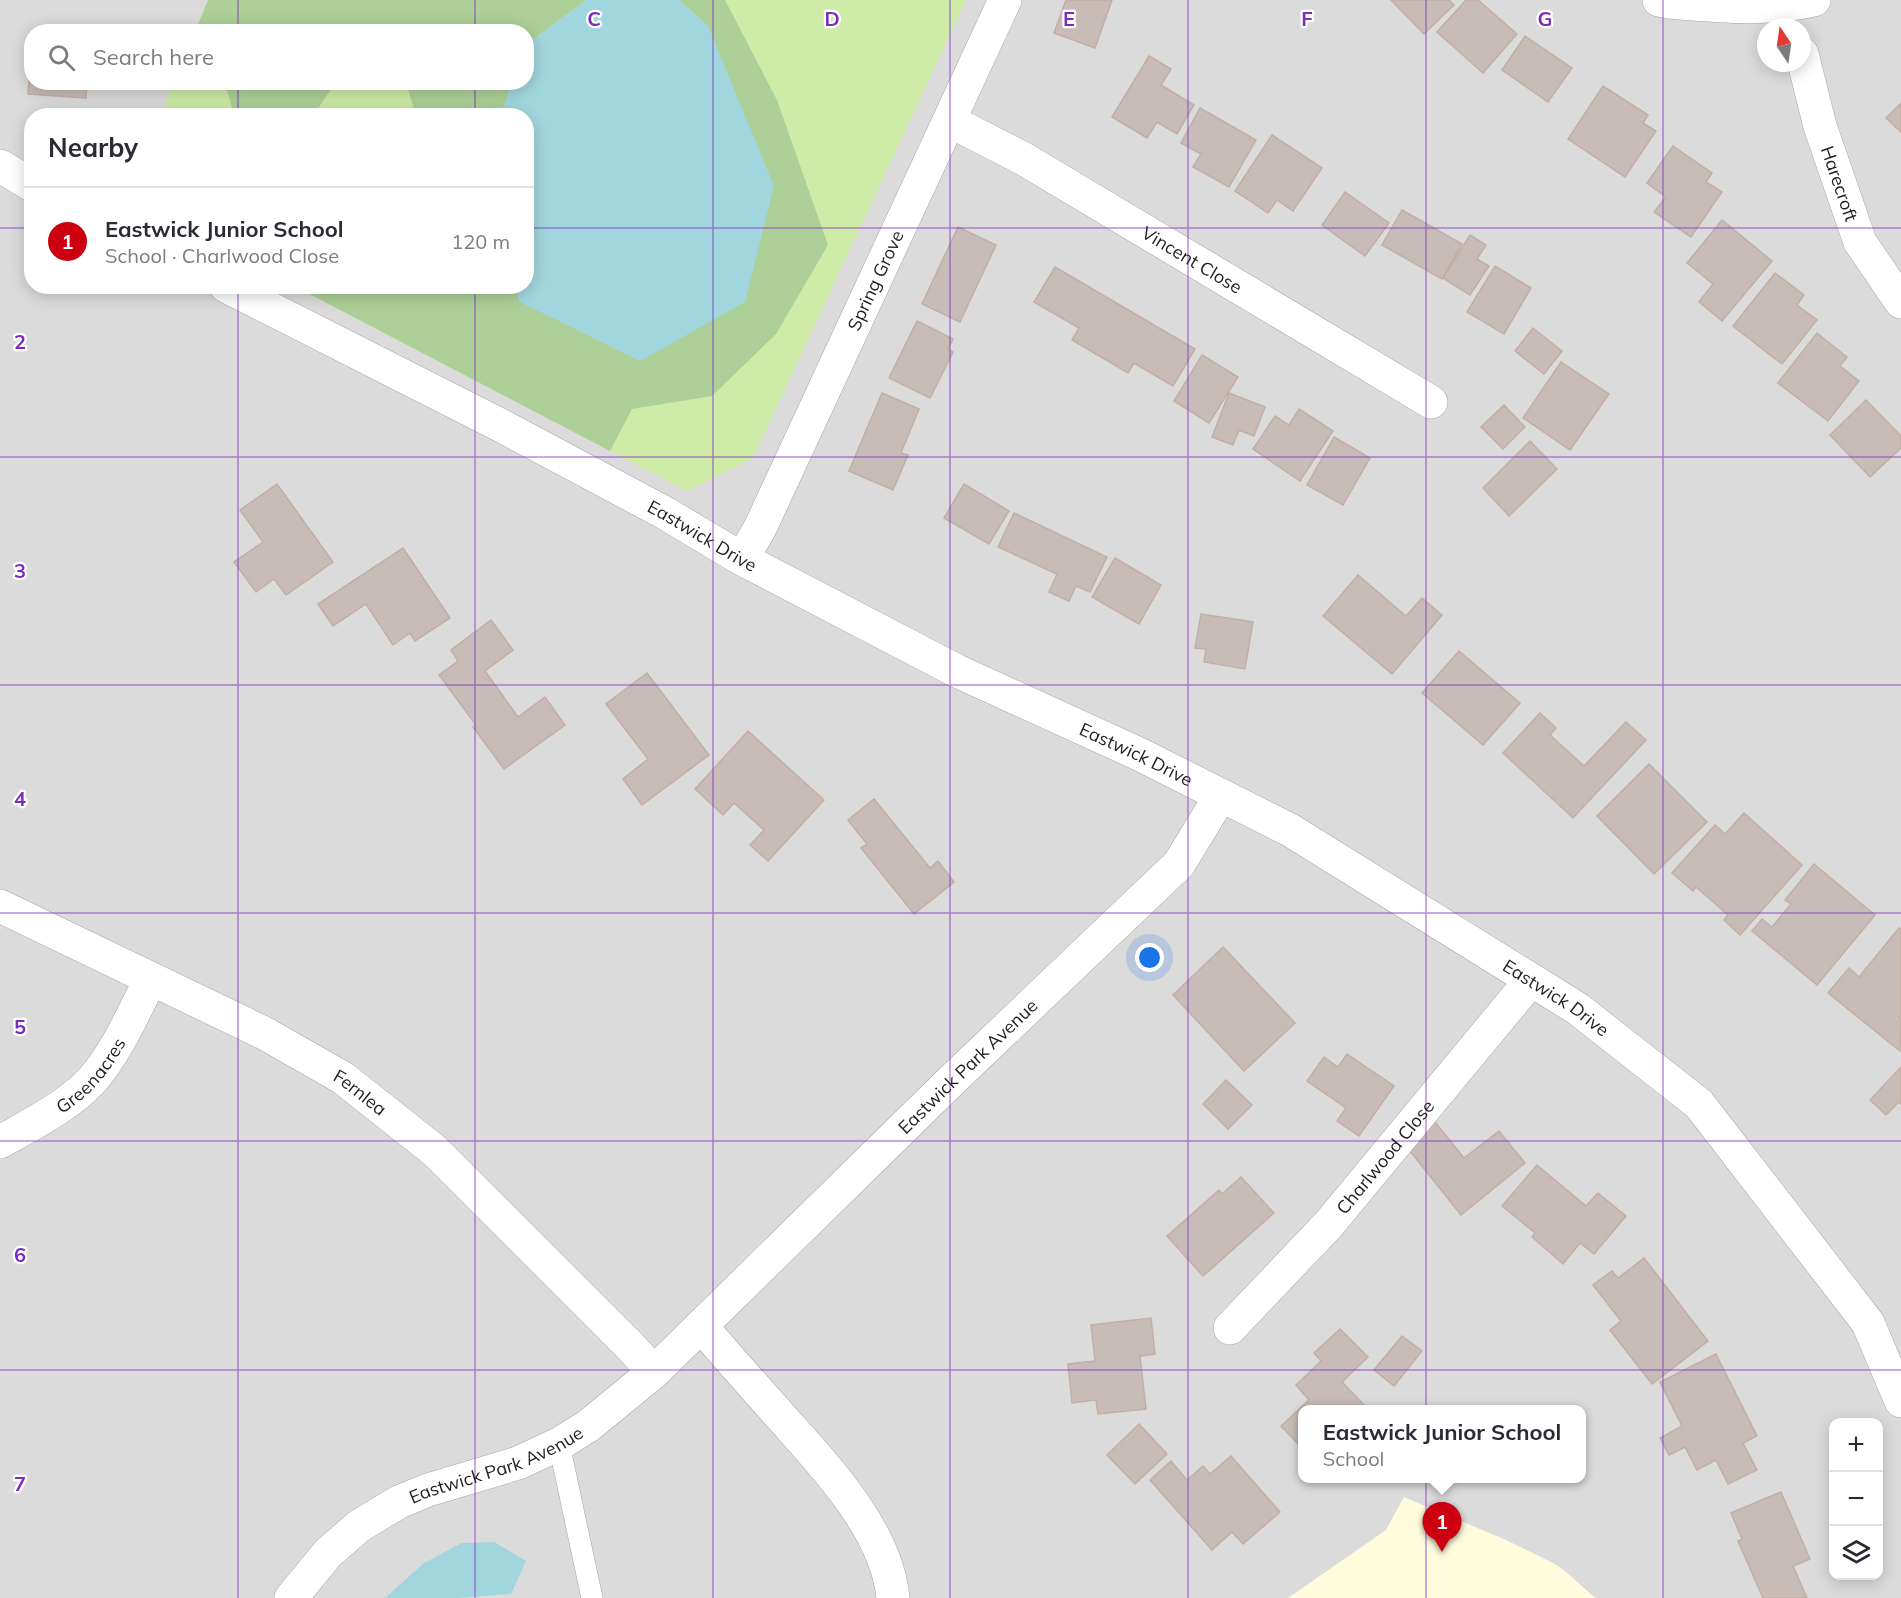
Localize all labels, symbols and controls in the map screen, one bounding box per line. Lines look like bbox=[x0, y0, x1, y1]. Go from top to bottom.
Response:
text: C bbox=[587, 6, 601, 31]
text: D bbox=[824, 6, 840, 31]
text: E bbox=[1063, 6, 1075, 31]
text: F bbox=[1301, 6, 1313, 31]
text: G bbox=[1538, 6, 1552, 31]
north arrow bbox=[1757, 18, 1811, 72]
search box bbox=[24, 24, 534, 90]
icon: search bbox=[45, 41, 78, 74]
text: Search here bbox=[93, 43, 214, 71]
text: Nearby bbox=[48, 131, 138, 164]
street label: Harecroft bbox=[1816, 143, 1863, 224]
text: Eastwick Junior School bbox=[105, 215, 344, 243]
street label: Vincent Close bbox=[1138, 220, 1247, 298]
street label: Spring Grove bbox=[842, 226, 908, 334]
text: 1 bbox=[62, 229, 74, 254]
text: 120 m bbox=[451, 229, 510, 254]
text: School · Charlwood Close bbox=[105, 243, 339, 268]
text: 2 bbox=[14, 329, 26, 354]
street label: Eastwick Drive bbox=[644, 495, 761, 576]
text: 3 bbox=[14, 558, 26, 583]
street label: Eastwick Drive bbox=[1076, 717, 1197, 791]
text: 4 bbox=[14, 786, 26, 811]
your location bbox=[1135, 943, 1164, 972]
street label: Eastwick Drive bbox=[1499, 954, 1614, 1041]
street label: Eastwick Park Avenue bbox=[893, 994, 1042, 1138]
text: 5 bbox=[14, 1014, 26, 1039]
street label: Greenacres bbox=[51, 1033, 130, 1118]
street label: Fernlea bbox=[330, 1064, 392, 1120]
street label: Charlwood Close bbox=[1331, 1095, 1439, 1219]
text: 6 bbox=[14, 1242, 26, 1267]
popup bbox=[1298, 1405, 1586, 1483]
text: Eastwick Junior School bbox=[1323, 1418, 1561, 1446]
map controls bbox=[1829, 1418, 1883, 1580]
button: + bbox=[1829, 1418, 1883, 1472]
street label: Eastwick Park Avenue bbox=[405, 1421, 587, 1508]
text: School bbox=[1323, 1446, 1384, 1471]
text: 7 bbox=[14, 1471, 26, 1496]
button: − bbox=[1829, 1472, 1883, 1526]
pin: 1 bbox=[1422, 1502, 1462, 1552]
button: layers bbox=[1829, 1526, 1883, 1580]

